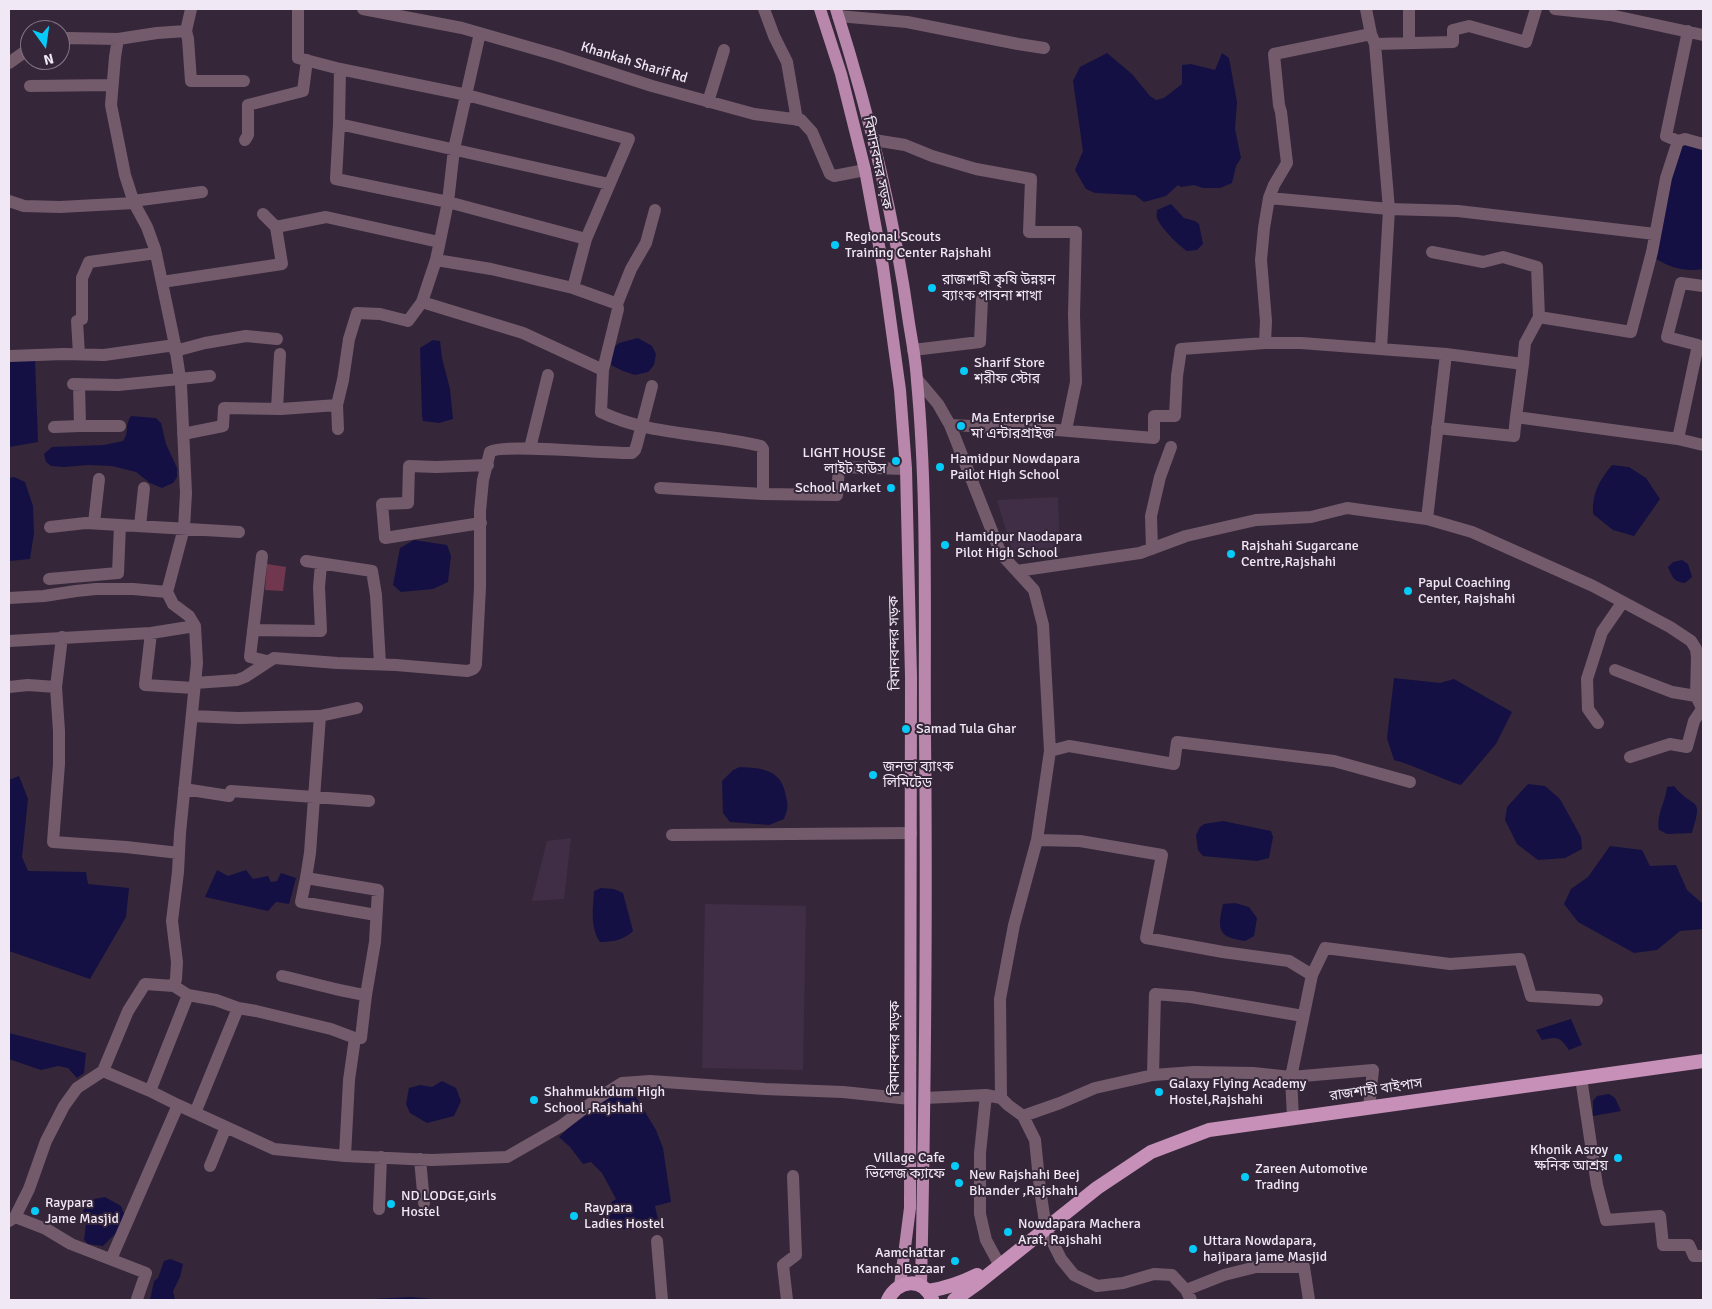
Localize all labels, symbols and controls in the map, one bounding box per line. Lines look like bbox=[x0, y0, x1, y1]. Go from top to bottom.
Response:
north arrow bbox=[20, 20, 70, 70]
street label: Khankah Sharif Rd bbox=[579, 39, 689, 87]
text: N bbox=[42, 50, 55, 68]
street label: বিমানবন্দর সড়ক bbox=[859, 115, 895, 211]
place label: Regional Scouts Training Center Rajshahi bbox=[845, 229, 991, 262]
marker: Regional Scouts Training Center Rajshahi bbox=[829, 239, 841, 251]
place label: রাজশাহী কৃষি উন্নয়ন ব্যাংক পাবনা শাখা bbox=[942, 272, 1055, 304]
marker: রাজশাহী কৃষি উন্নয়ন ব্যাংক পাবনা শাখা bbox=[926, 282, 938, 294]
place label: Sharif Store শরীফ স্টোর bbox=[974, 355, 1045, 388]
marker: Sharif Store শরীফ স্টোর bbox=[958, 365, 970, 377]
place label: Ma Enterprise মা এন্টারপ্রাইজ bbox=[971, 410, 1055, 442]
marker: Ma Enterprise মা এন্টারপ্রাইজ bbox=[955, 420, 967, 432]
place label: LIGHT HOUSE লাইট হাউস bbox=[803, 445, 886, 478]
place label: Hamidpur Nowdapara Pailot High School bbox=[950, 451, 1080, 484]
marker: LIGHT HOUSE লাইট হাউস bbox=[890, 455, 902, 467]
marker: Hamidpur Nowdapara Pailot High School bbox=[934, 461, 946, 473]
place label: School Market bbox=[795, 480, 881, 496]
marker: School Market bbox=[885, 482, 897, 494]
place label: Hamidpur Naodapara Pilot High School bbox=[955, 529, 1082, 562]
place label: Rajshahi Sugarcane Centre,Rajshahi bbox=[1241, 538, 1359, 570]
marker: Hamidpur Naodapara Pilot High School bbox=[939, 539, 951, 551]
marker: Rajshahi Sugarcane Centre,Rajshahi bbox=[1225, 548, 1237, 560]
place label: Papul Coaching Center, Rajshahi bbox=[1418, 575, 1515, 608]
marker: Papul Coaching Center, Rajshahi bbox=[1402, 585, 1414, 597]
street label: বিমানবন্দর সড়ক bbox=[886, 596, 904, 690]
place label: Samad Tula Ghar bbox=[916, 721, 1016, 737]
marker: Samad Tula Ghar bbox=[900, 723, 912, 735]
place label: জনতা ব্যাংক লিমিটেড bbox=[883, 759, 953, 792]
marker: জনতা ব্যাংক লিমিটেড bbox=[867, 769, 879, 781]
street label: বিমানবন্দর সড়ক bbox=[887, 1001, 903, 1095]
street label: রাজশাহী বাইপাস bbox=[1328, 1075, 1424, 1105]
place label: Galaxy Flying Academy Hostel,Rajshahi bbox=[1169, 1076, 1306, 1108]
place label: Shahmukhdum High School ,Rajshahi bbox=[544, 1084, 665, 1116]
marker: Galaxy Flying Academy Hostel,Rajshahi bbox=[1153, 1086, 1165, 1098]
marker: Shahmukhdum High School ,Rajshahi bbox=[528, 1094, 540, 1106]
place label: Khonik Asroy ক্ষনিক আশ্রয় bbox=[1530, 1142, 1608, 1174]
place label: Village Cafe ভিলেজ ক্যাফে bbox=[866, 1150, 945, 1182]
marker: Khonik Asroy ক্ষনিক আশ্রয় bbox=[1612, 1152, 1624, 1164]
marker: Village Cafe ভিলেজ ক্যাফে bbox=[949, 1160, 961, 1172]
place label: Zareen Automotive Trading bbox=[1255, 1161, 1368, 1194]
place label: New Rajshahi Beej Bhander ,Rajshahi bbox=[969, 1167, 1080, 1200]
marker: Zareen Automotive Trading bbox=[1239, 1171, 1251, 1183]
marker: New Rajshahi Beej Bhander ,Rajshahi bbox=[953, 1177, 965, 1189]
place label: ND LODGE,Girls Hostel bbox=[401, 1188, 496, 1220]
place label: Raypara Jame Masjid bbox=[45, 1195, 119, 1228]
marker: ND LODGE,Girls Hostel bbox=[385, 1198, 397, 1210]
place label: Raypara Ladies Hostel bbox=[584, 1200, 664, 1232]
marker: Raypara Jame Masjid bbox=[29, 1205, 41, 1217]
marker: Raypara Ladies Hostel bbox=[568, 1210, 580, 1222]
place label: Nowdapara Machera Arat, Rajshahi bbox=[1018, 1216, 1141, 1248]
marker: Nowdapara Machera Arat, Rajshahi bbox=[1002, 1226, 1014, 1238]
place label: Uttara Nowdapara, hajipara jame Masjid bbox=[1203, 1233, 1327, 1266]
marker: Uttara Nowdapara, hajipara jame Masjid bbox=[1187, 1243, 1199, 1255]
place label: Aamchattar Kancha Bazaar bbox=[856, 1245, 945, 1278]
marker: Aamchattar Kancha Bazaar bbox=[949, 1255, 961, 1267]

